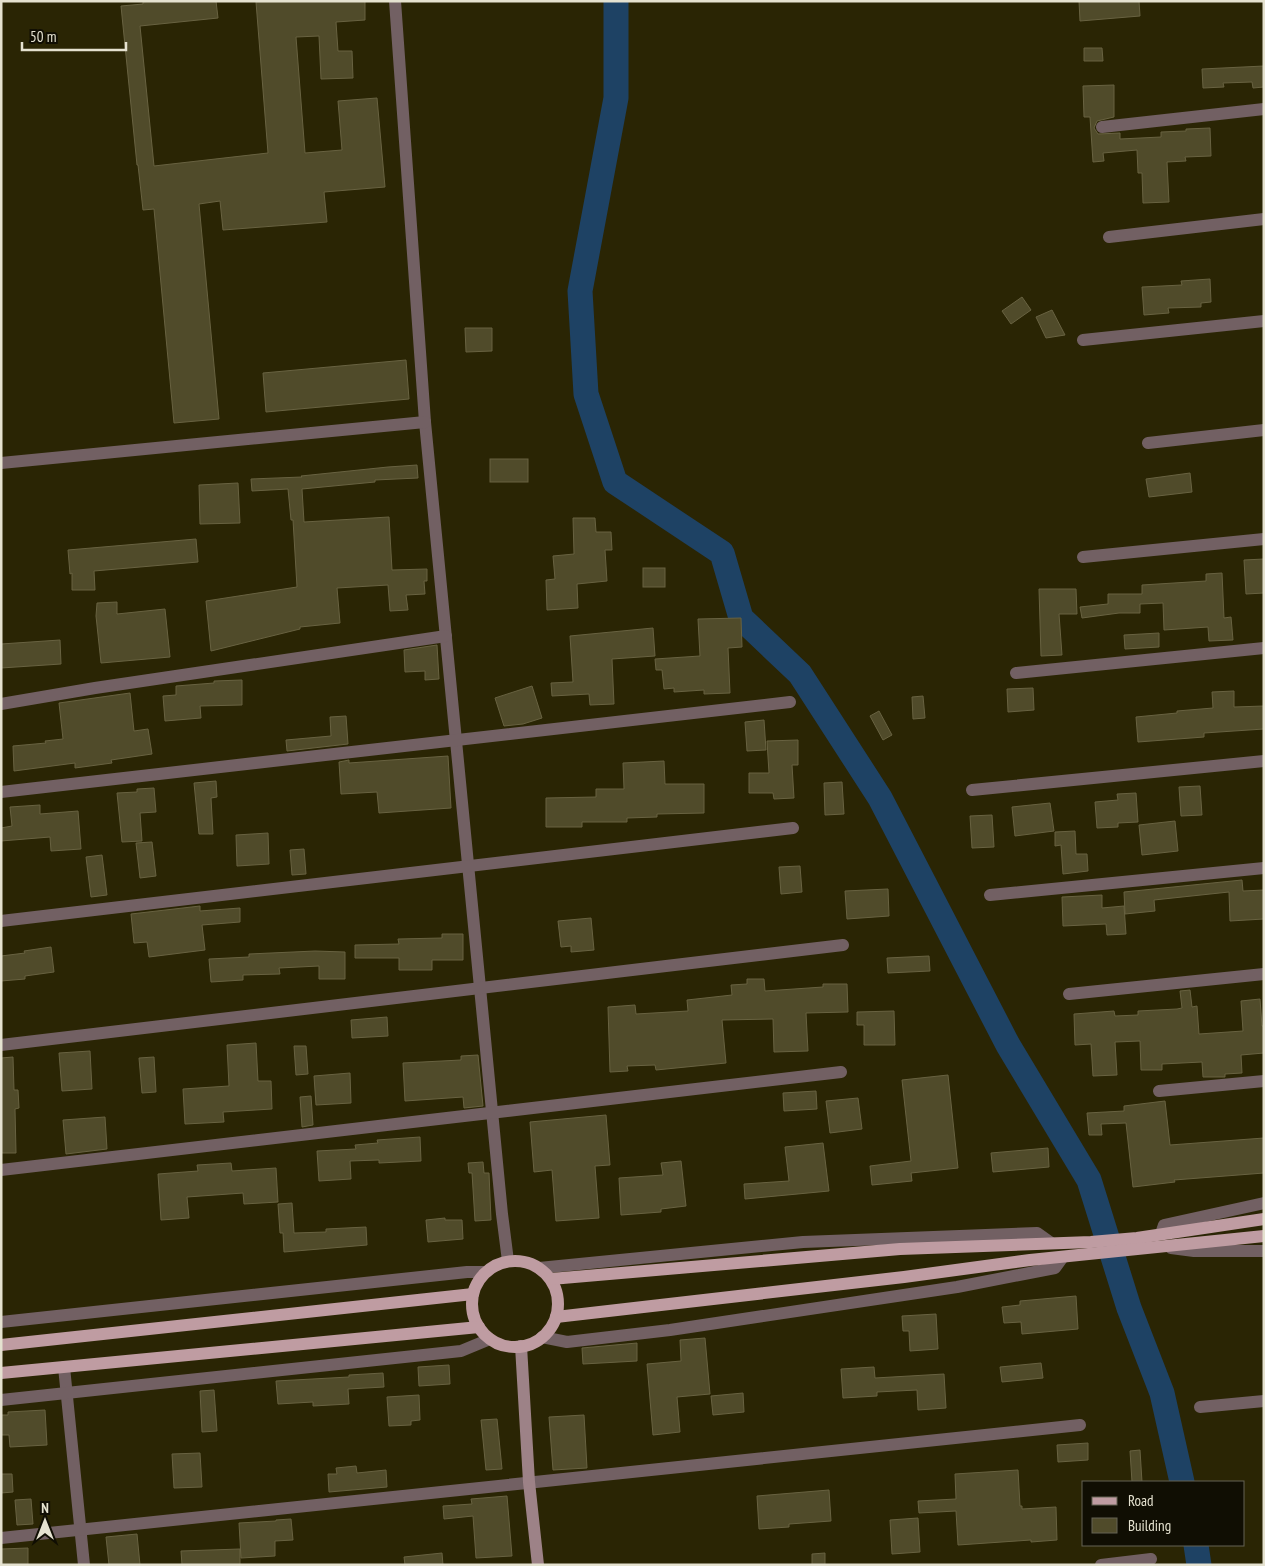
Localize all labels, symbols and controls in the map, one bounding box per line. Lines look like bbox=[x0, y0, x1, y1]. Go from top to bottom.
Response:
scale bar bbox=[22, 20, 126, 52]
text: 50 m bbox=[30, 27, 56, 46]
legend bbox=[1082, 1481, 1245, 1546]
text: Road bbox=[1128, 1491, 1154, 1510]
north arrow bbox=[20, 1496, 70, 1546]
text: N bbox=[41, 1499, 49, 1517]
text: Building bbox=[1128, 1516, 1171, 1535]

